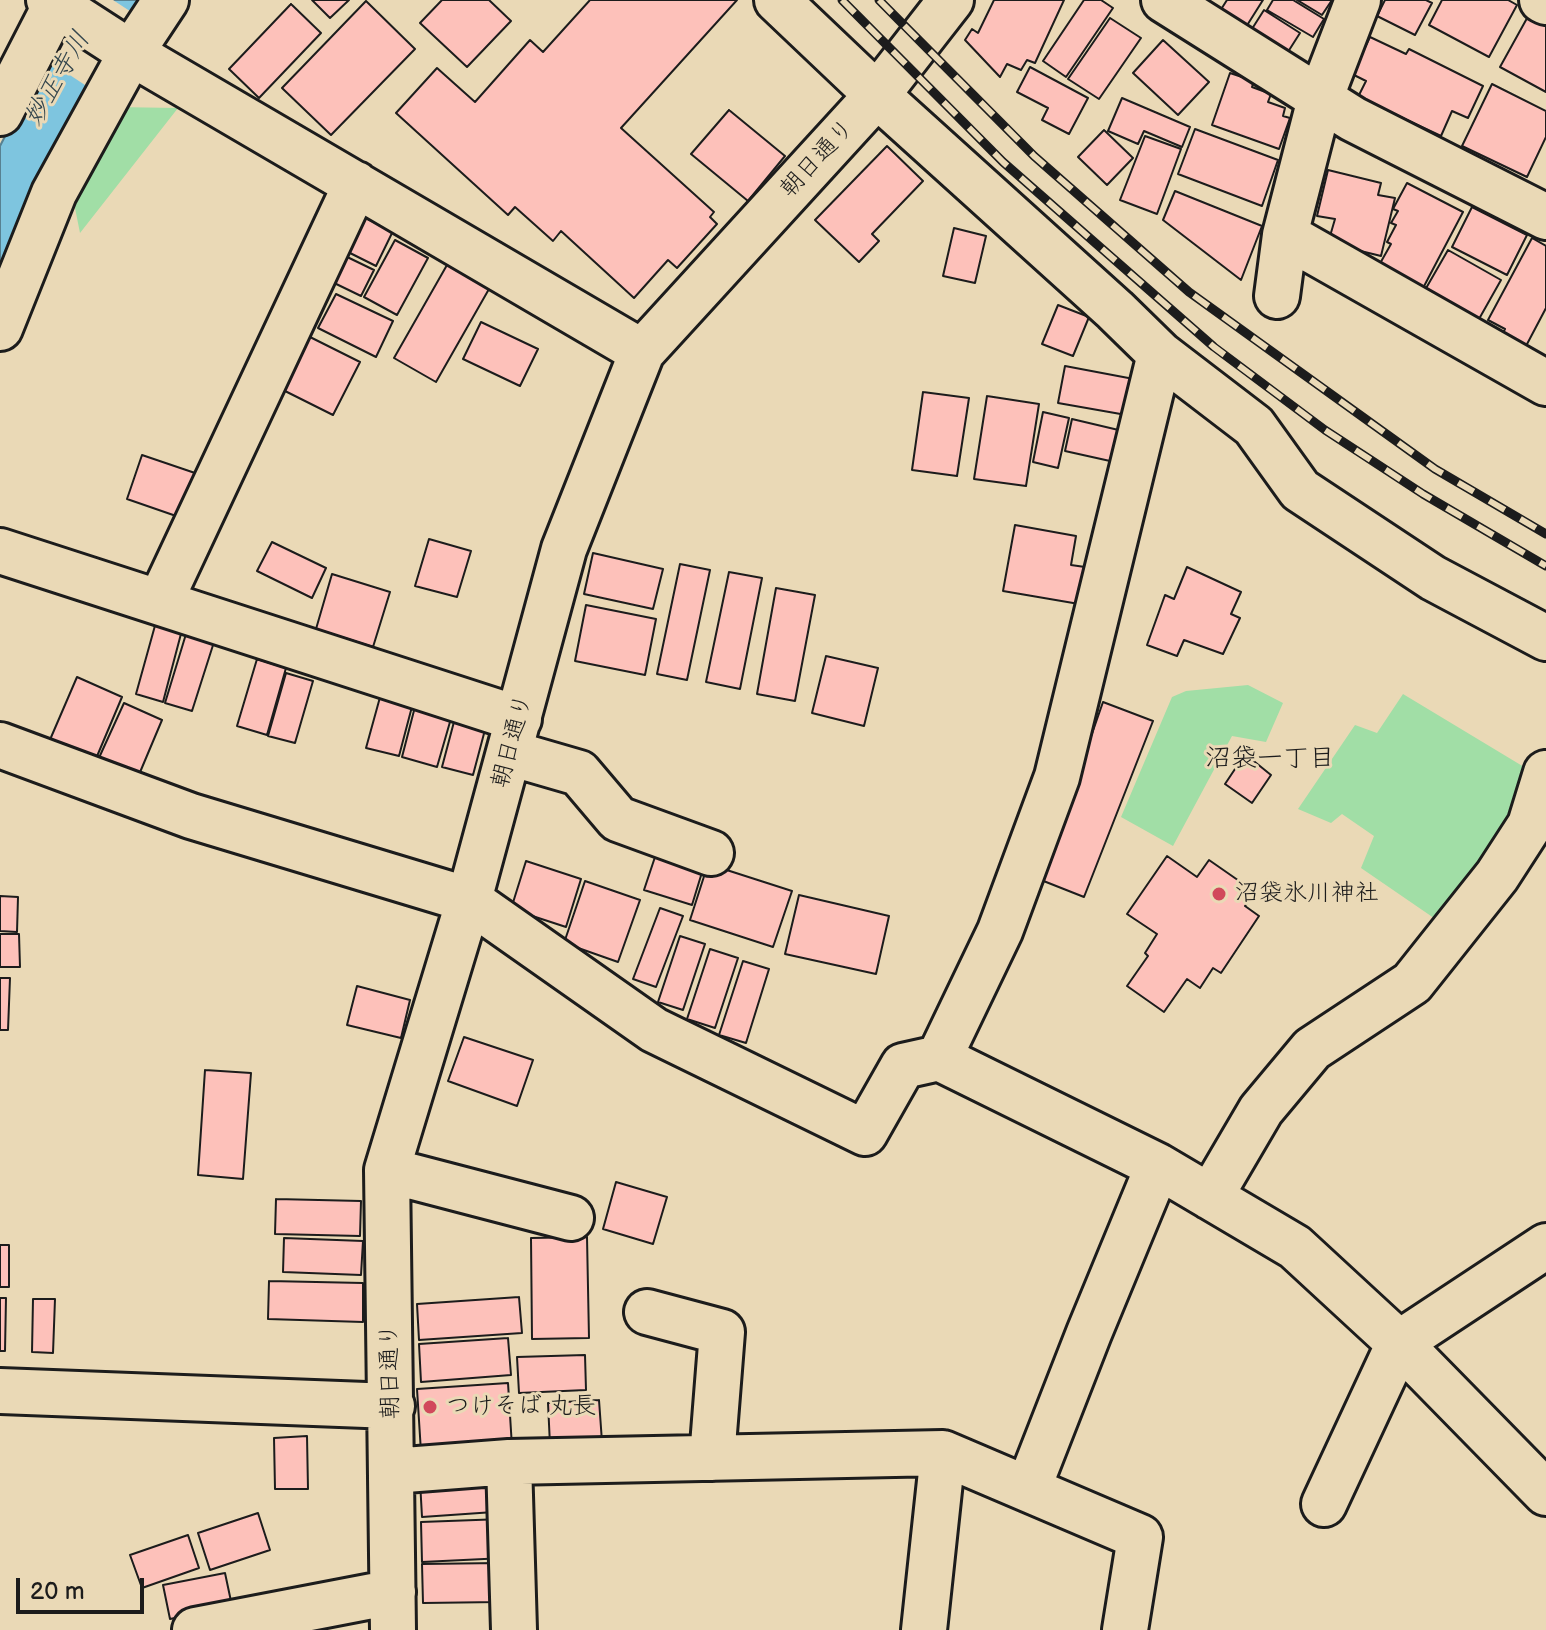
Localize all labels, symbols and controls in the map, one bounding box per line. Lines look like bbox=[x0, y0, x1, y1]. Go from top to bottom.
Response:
water label: 妙正寺川 bbox=[18, 26, 98, 132]
street label: 朝日通り bbox=[775, 114, 861, 204]
street label: 朝日通り bbox=[487, 691, 539, 791]
district label: 沼袋一丁目 bbox=[1205, 743, 1335, 775]
place label: 沼袋氷川神社 bbox=[1235, 880, 1379, 908]
marker: 沼袋氷川神社 bbox=[1210, 885, 1228, 903]
street label: 朝日通り bbox=[376, 1323, 406, 1419]
place label: つけそば 丸長 bbox=[446, 1393, 596, 1421]
marker: つけそば 丸長 bbox=[421, 1398, 439, 1416]
scale bar bbox=[20, 1562, 148, 1612]
text: 20 m bbox=[30, 1577, 85, 1606]

